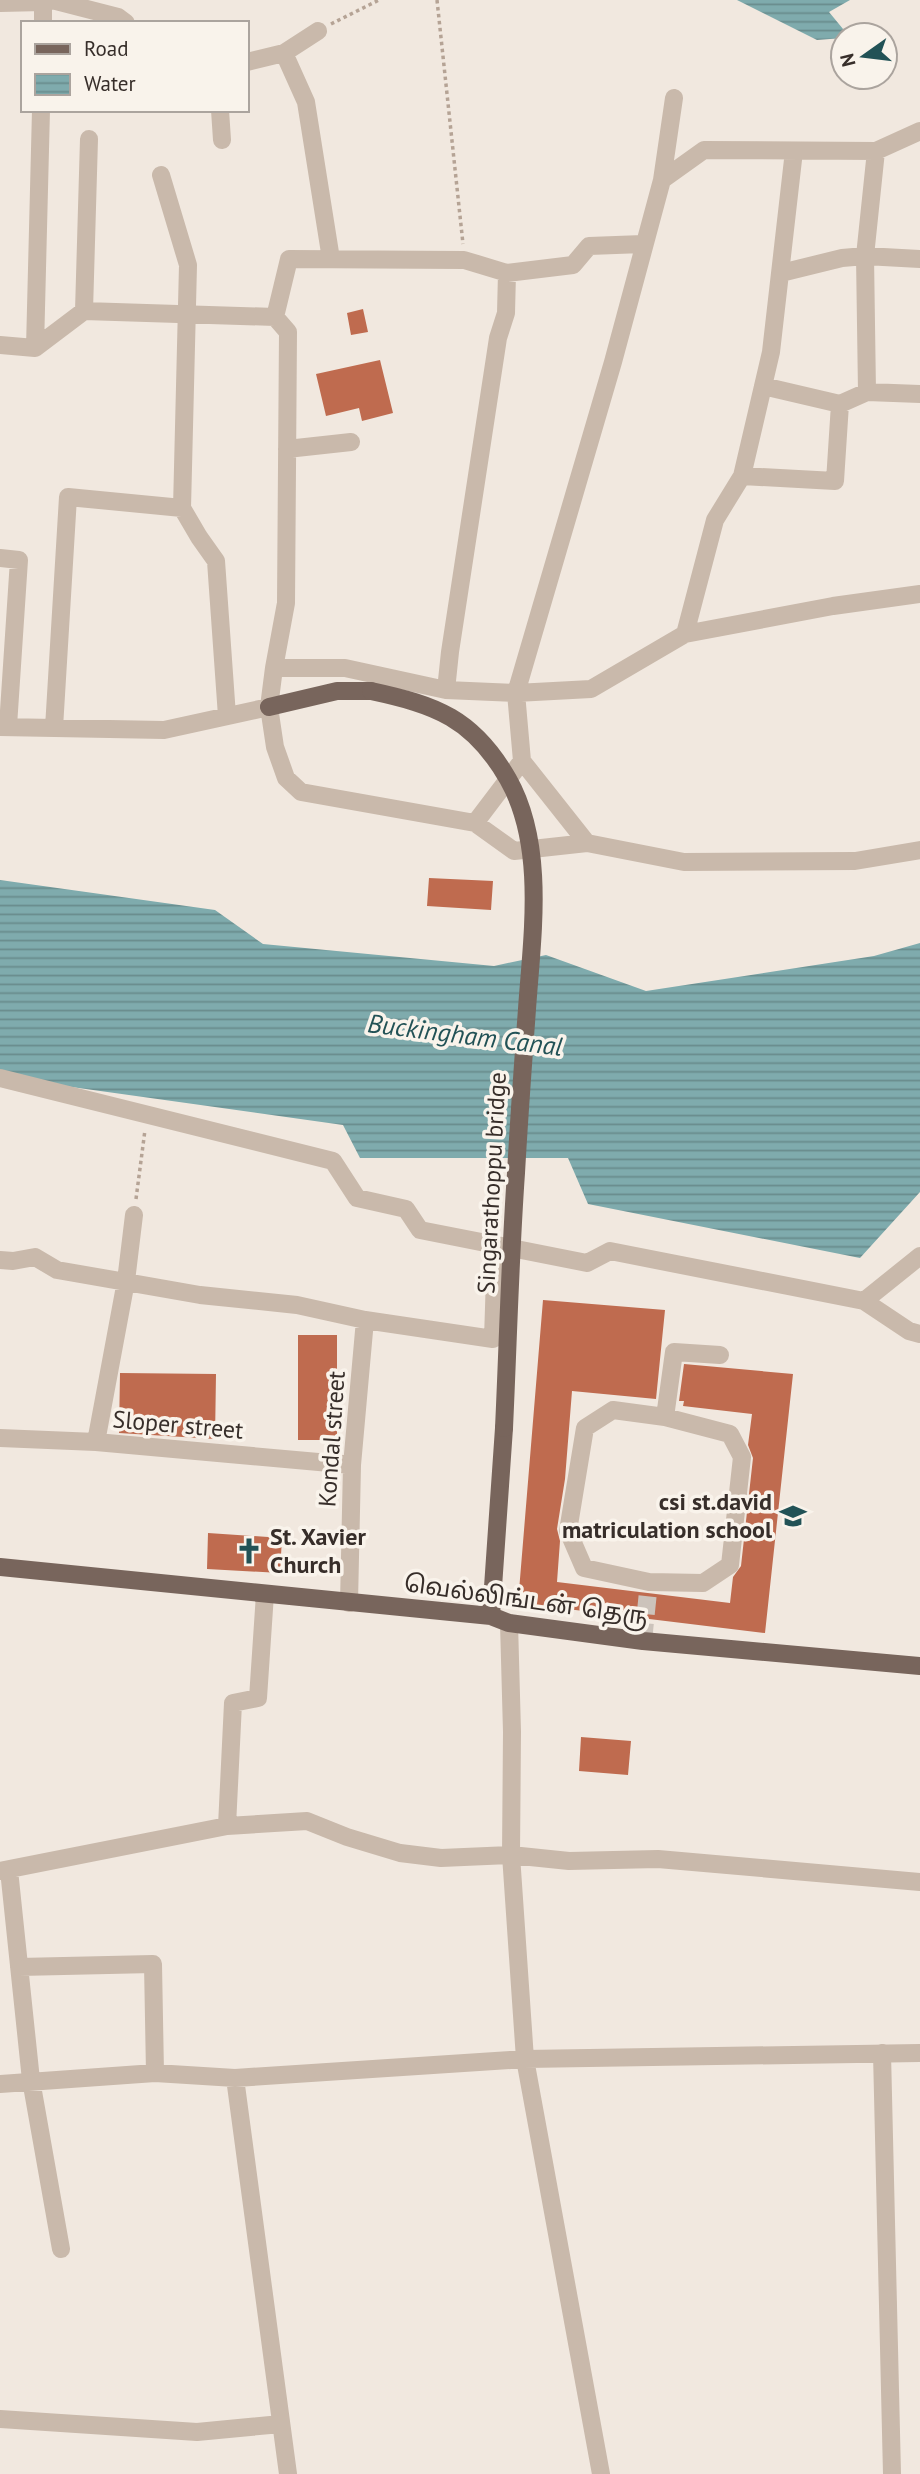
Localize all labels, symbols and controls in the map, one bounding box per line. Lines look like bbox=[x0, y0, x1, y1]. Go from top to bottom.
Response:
legend bbox=[21, 21, 248, 112]
north arrow bbox=[829, 21, 899, 91]
text: Road bbox=[84, 35, 128, 62]
text: N bbox=[834, 51, 861, 69]
text: Water bbox=[84, 70, 136, 97]
water label: Buckingham Canal bbox=[366, 1006, 564, 1063]
street label: Singarathoppu bridge bbox=[470, 1071, 513, 1295]
street label: Kondal street bbox=[311, 1370, 352, 1508]
street label: Sloper street bbox=[111, 1403, 245, 1446]
place label: csi st.david matriculation school bbox=[562, 1486, 773, 1545]
school or university icon: csi st.david matriculation school bbox=[778, 1501, 808, 1531]
place label: St. Xavier Church bbox=[270, 1521, 366, 1580]
church icon: St. Xavier Church bbox=[234, 1536, 264, 1566]
street label: வெல்லிங்டன் தெரு bbox=[402, 1567, 650, 1633]

